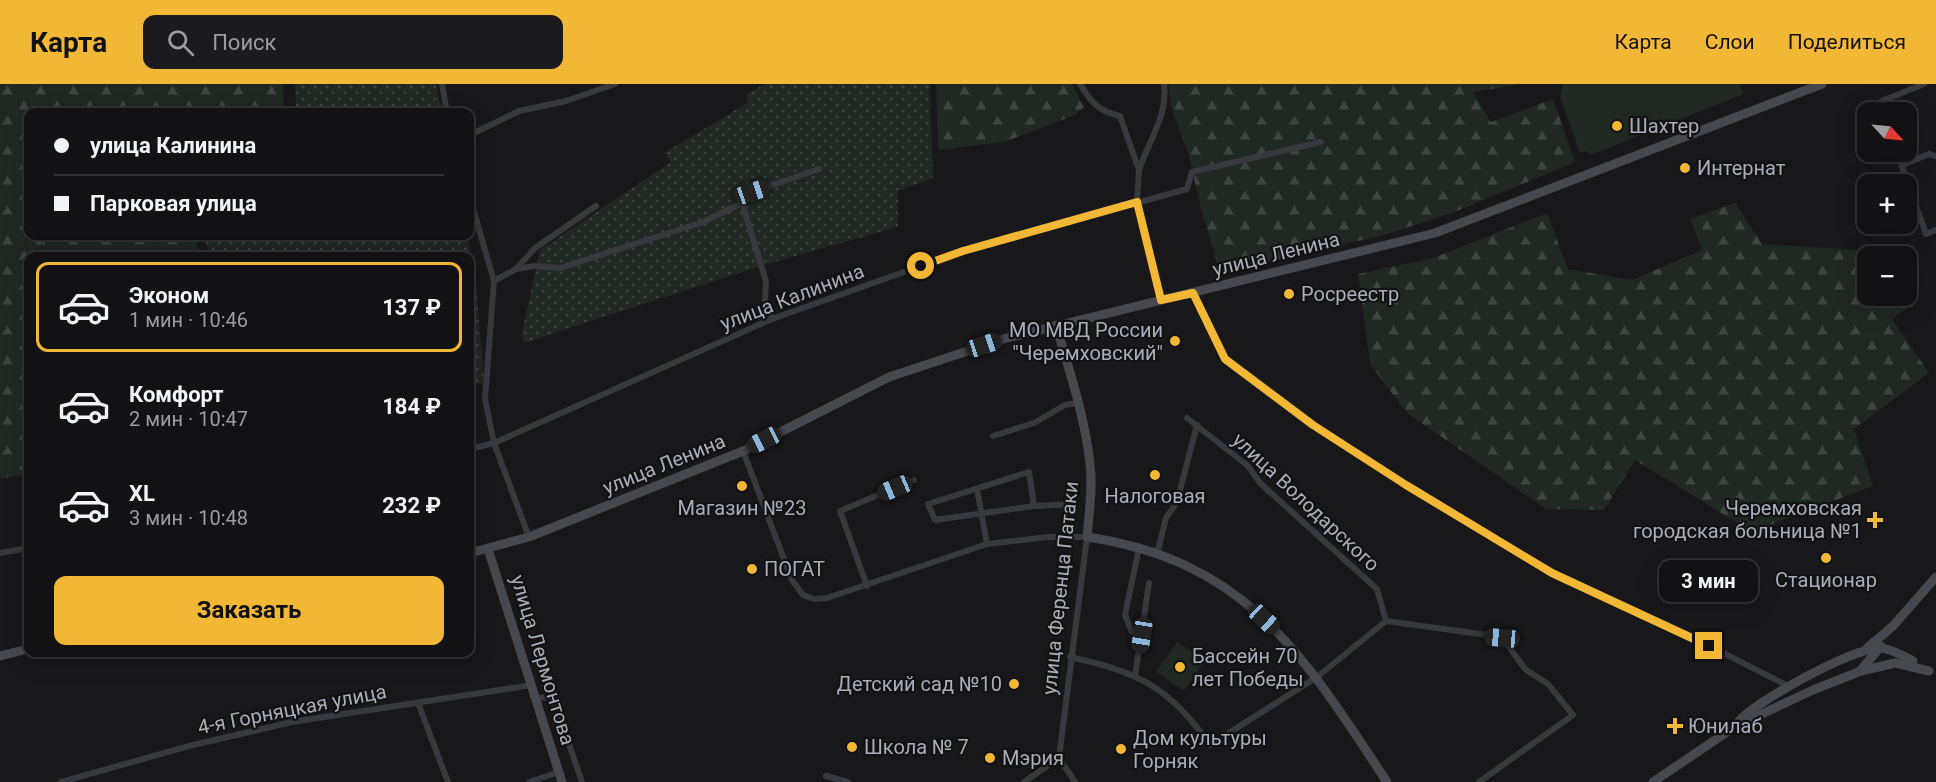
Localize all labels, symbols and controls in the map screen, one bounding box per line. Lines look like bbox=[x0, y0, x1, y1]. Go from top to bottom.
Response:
search box bbox=[143, 15, 563, 69]
text: Карта bbox=[30, 26, 107, 59]
icon: search bbox=[164, 26, 197, 59]
text: Поиск bbox=[212, 30, 277, 55]
text: Карта bbox=[1615, 30, 1672, 54]
text: Слои bbox=[1705, 30, 1755, 54]
text: Поделиться bbox=[1788, 30, 1906, 54]
north arrow bbox=[1857, 102, 1917, 162]
map controls bbox=[1857, 102, 1917, 306]
place label: Шахтер bbox=[1629, 114, 1699, 138]
marker: Шахтер bbox=[1610, 119, 1624, 133]
text: улица Калинина bbox=[90, 133, 256, 158]
place label: Интернат bbox=[1697, 156, 1786, 180]
marker: Интернат bbox=[1678, 161, 1692, 175]
button: + bbox=[1857, 174, 1917, 234]
car bbox=[732, 178, 772, 206]
text: Парковая улица bbox=[90, 191, 257, 216]
street label: улица Ленина bbox=[1210, 227, 1342, 281]
button: − bbox=[1857, 246, 1917, 306]
route start bbox=[907, 252, 934, 279]
street label: улица Калинина bbox=[717, 259, 867, 335]
icon: car bbox=[57, 280, 111, 334]
place label: Росреестр bbox=[1301, 282, 1399, 306]
text: Эконом bbox=[129, 283, 209, 308]
marker: Росреестр bbox=[1282, 287, 1296, 301]
text: 137 ₽ bbox=[382, 295, 441, 320]
text: 1 мин · 10:46 bbox=[129, 308, 248, 332]
place label: МО МВД России "Черемховский" bbox=[1009, 318, 1163, 365]
car bbox=[964, 331, 1004, 359]
marker: МО МВД России "Черемховский" bbox=[1168, 334, 1182, 348]
icon: car bbox=[57, 379, 111, 433]
text: Комфорт bbox=[129, 382, 224, 407]
text: 184 ₽ bbox=[382, 394, 441, 419]
text: 2 мин · 10:47 bbox=[129, 407, 248, 431]
car bbox=[744, 424, 784, 456]
street label: улица Володарского bbox=[1228, 428, 1384, 576]
street label: улица Ленина bbox=[599, 429, 729, 499]
marker: Налоговая bbox=[1148, 468, 1162, 482]
car bbox=[875, 473, 915, 503]
icon: car bbox=[57, 478, 111, 532]
marker: Магазин №23 bbox=[735, 479, 749, 493]
street label: улица Ференца Патаки bbox=[1037, 480, 1083, 696]
text: XL bbox=[129, 481, 155, 506]
place label: Налоговая bbox=[1104, 484, 1206, 508]
text: 232 ₽ bbox=[382, 493, 441, 518]
place label: Магазин №23 bbox=[678, 496, 806, 520]
place label: Черемховская городская больница №1 bbox=[1633, 496, 1862, 543]
text: 3 мин · 10:48 bbox=[129, 506, 248, 530]
marker: Черемховская городская больница №1 bbox=[1866, 511, 1884, 529]
marker: Стационар bbox=[1819, 551, 1833, 565]
place label: ПОГАТ bbox=[764, 557, 825, 581]
callout: 3 мин bbox=[1660, 559, 1758, 601]
marker: ПОГАТ bbox=[745, 562, 759, 576]
place label: Стационар bbox=[1775, 568, 1877, 592]
text: 3 мин bbox=[1681, 569, 1736, 593]
street label: улица Лермонтова bbox=[506, 572, 580, 748]
button: Заказать bbox=[54, 576, 444, 645]
car bbox=[1245, 600, 1283, 638]
car bbox=[1130, 616, 1154, 654]
car bbox=[1483, 627, 1521, 649]
route end bbox=[1695, 632, 1722, 659]
place label: Бассейн 70 лет Победы bbox=[1192, 644, 1304, 691]
marker: Бассейн 70 лет Победы bbox=[1173, 660, 1187, 674]
place label: Детский сад №10 bbox=[837, 672, 1002, 696]
marker: Детский сад №10 bbox=[1007, 677, 1021, 691]
street label: 4-я Горняцкая улица bbox=[196, 679, 388, 739]
place label: Юнилаб bbox=[1688, 714, 1762, 738]
marker: Юнилаб bbox=[1666, 717, 1684, 735]
place label: Дом культуры Горняк bbox=[1133, 726, 1267, 773]
place label: Школа № 7 bbox=[864, 735, 969, 759]
marker: Школа № 7 bbox=[845, 740, 859, 754]
marker: Дом культуры Горняк bbox=[1114, 742, 1128, 756]
place label: Мэрия bbox=[1002, 746, 1064, 770]
marker: Мэрия bbox=[983, 751, 997, 765]

